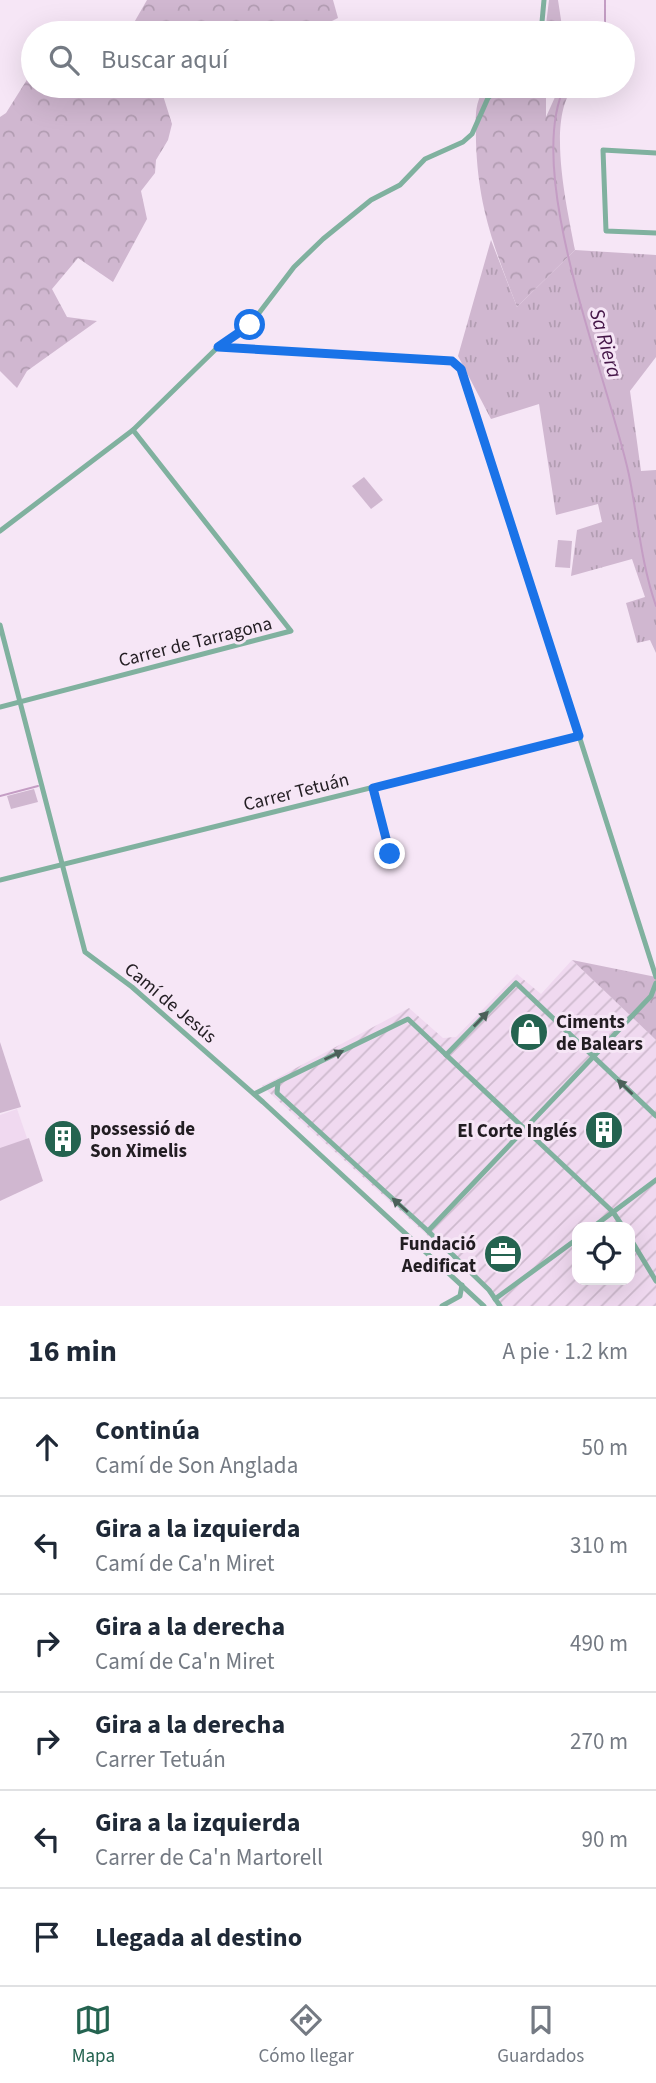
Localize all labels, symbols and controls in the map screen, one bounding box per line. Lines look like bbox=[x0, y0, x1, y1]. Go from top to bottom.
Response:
search box bbox=[21, 21, 635, 98]
icon: search bbox=[45, 41, 83, 79]
text: Buscar aquí bbox=[101, 41, 228, 78]
water label: Sa Riera bbox=[582, 305, 630, 381]
route start bbox=[234, 309, 265, 340]
street label: Carrer de Tarragona bbox=[116, 610, 275, 675]
street label: Carrer Tetuán bbox=[241, 766, 352, 819]
route end bbox=[374, 838, 405, 869]
street label: Camí de Jesús bbox=[118, 956, 222, 1050]
place label: Ciments de Balears bbox=[556, 1009, 643, 1058]
one-way arrow bbox=[472, 1010, 489, 1027]
shop icon: Ciments de Balears bbox=[508, 1011, 550, 1053]
one-way arrow bbox=[324, 1049, 344, 1061]
one-way arrow bbox=[617, 1078, 634, 1095]
building icon: El Corte Inglés bbox=[583, 1109, 625, 1151]
place label: possessió de Son Ximelis bbox=[90, 1116, 195, 1165]
building icon: possessió de Son Ximelis bbox=[42, 1118, 84, 1160]
place label: El Corte Inglés bbox=[457, 1118, 577, 1145]
one-way arrow bbox=[392, 1198, 409, 1214]
map controls bbox=[572, 1222, 635, 1285]
button: locate bbox=[572, 1222, 635, 1285]
place label: Fundació Aedificat bbox=[399, 1231, 476, 1280]
office icon: Fundació Aedificat bbox=[482, 1233, 524, 1275]
text: 16 min bbox=[28, 1330, 117, 1373]
text: A pie · 1.2 km bbox=[503, 1335, 628, 1368]
text: Continúa bbox=[95, 1412, 200, 1449]
icon: ahead bbox=[28, 1428, 66, 1466]
text: 50 m bbox=[581, 1431, 628, 1464]
text: Camí de Son Anglada bbox=[95, 1449, 298, 1482]
text: Gira a la izquierda bbox=[95, 1510, 300, 1547]
icon: left bbox=[28, 1526, 66, 1564]
text: 310 m bbox=[570, 1529, 628, 1562]
text: Camí de Ca'n Miret bbox=[95, 1547, 275, 1580]
text: Gira a la derecha bbox=[95, 1608, 285, 1645]
icon: right bbox=[28, 1624, 66, 1662]
text: 490 m bbox=[570, 1627, 628, 1660]
text: Camí de Ca'n Miret bbox=[95, 1645, 275, 1678]
text: Gira a la derecha bbox=[95, 1706, 285, 1743]
icon: right bbox=[28, 1722, 66, 1760]
text: 270 m bbox=[570, 1725, 628, 1758]
text: Carrer Tetuán bbox=[95, 1743, 226, 1776]
text: Gira a la izquierda bbox=[95, 1804, 300, 1841]
icon: left bbox=[28, 1820, 66, 1858]
text: 90 m bbox=[581, 1823, 628, 1856]
text: Carrer de Ca'n Martorell bbox=[95, 1841, 323, 1874]
icon: arrive bbox=[28, 1918, 66, 1956]
text: Llegada al destino bbox=[95, 1919, 302, 1956]
tab: Mapa bbox=[72, 2001, 115, 2070]
tab: Cómo llegar bbox=[258, 2001, 354, 2070]
tab: Guardados bbox=[497, 2001, 584, 2070]

